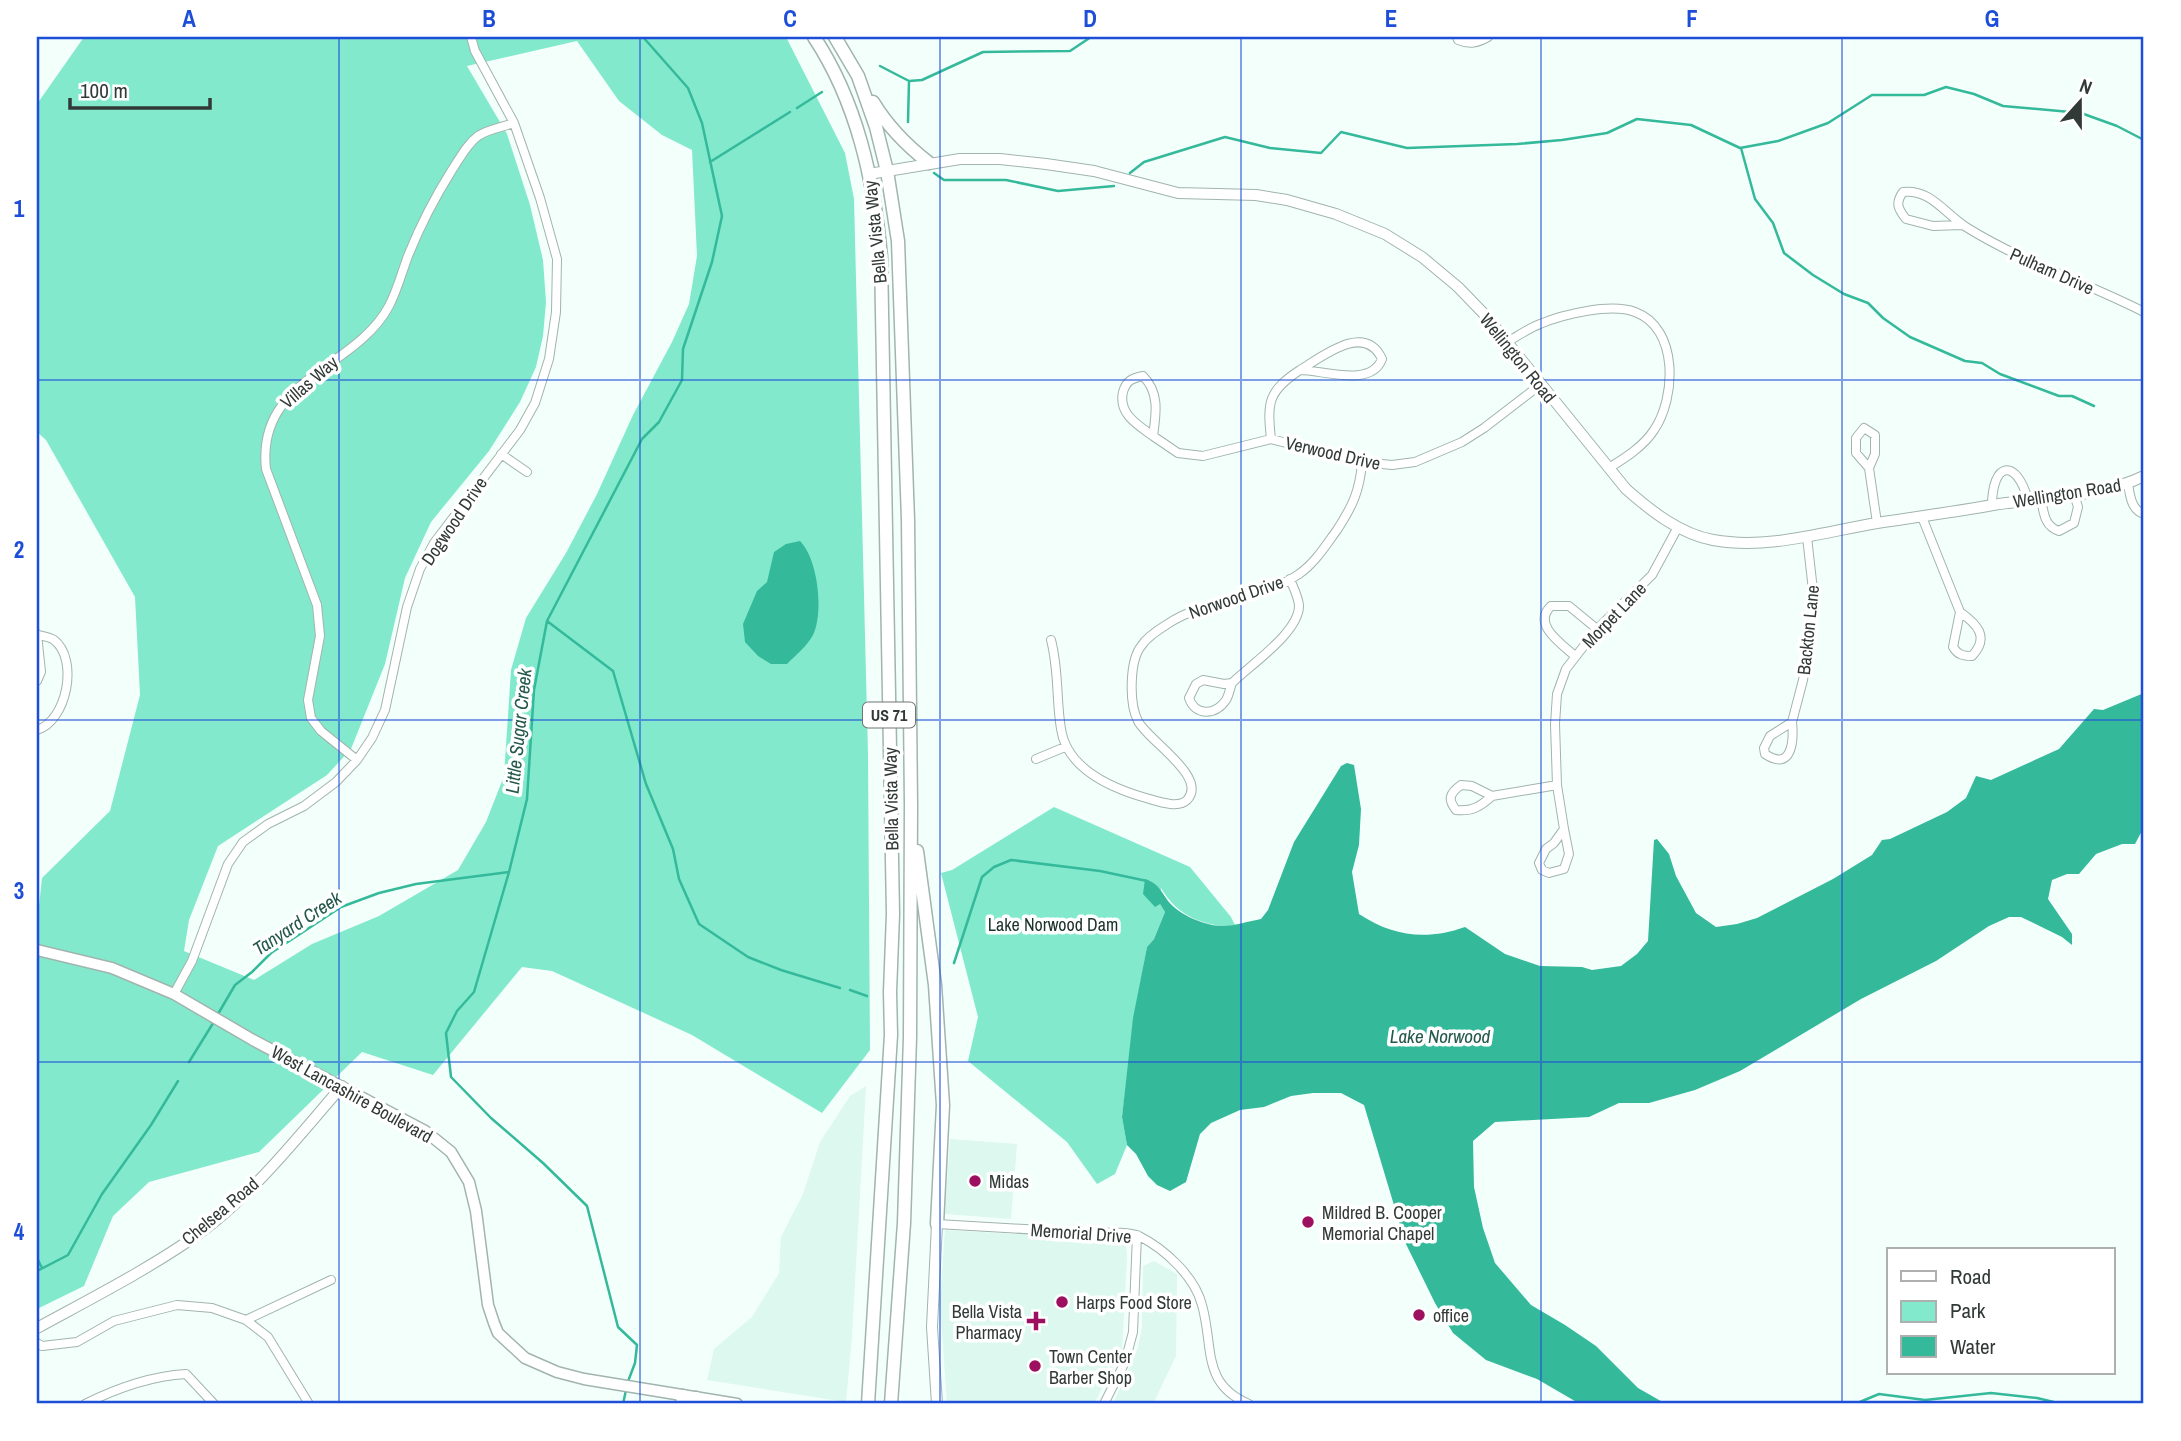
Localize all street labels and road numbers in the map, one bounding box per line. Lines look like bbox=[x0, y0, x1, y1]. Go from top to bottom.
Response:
street label: Bella Vista Way bbox=[857, 179, 893, 285]
street label: Pulham Drive bbox=[2006, 241, 2098, 301]
street label: Wellington Road bbox=[1474, 308, 1562, 408]
street label: Villas Way bbox=[275, 350, 344, 414]
street label: Verwood Drive bbox=[1283, 430, 1383, 476]
street label: Dogwood Drive bbox=[415, 472, 493, 570]
street label: Wellington Road bbox=[2011, 472, 2123, 514]
street label: Norwood Drive bbox=[1185, 569, 1287, 625]
street label: Morpet Lane bbox=[1576, 577, 1652, 653]
street label: Backton Lane bbox=[1791, 584, 1825, 676]
road number: US 71 bbox=[863, 702, 915, 728]
street label: Bella Vista Way bbox=[878, 746, 904, 851]
street label: West Lancashire Boulevard bbox=[267, 1039, 437, 1149]
street label: Chelsea Road bbox=[176, 1171, 264, 1251]
street label: Memorial Drive bbox=[1030, 1217, 1132, 1249]

